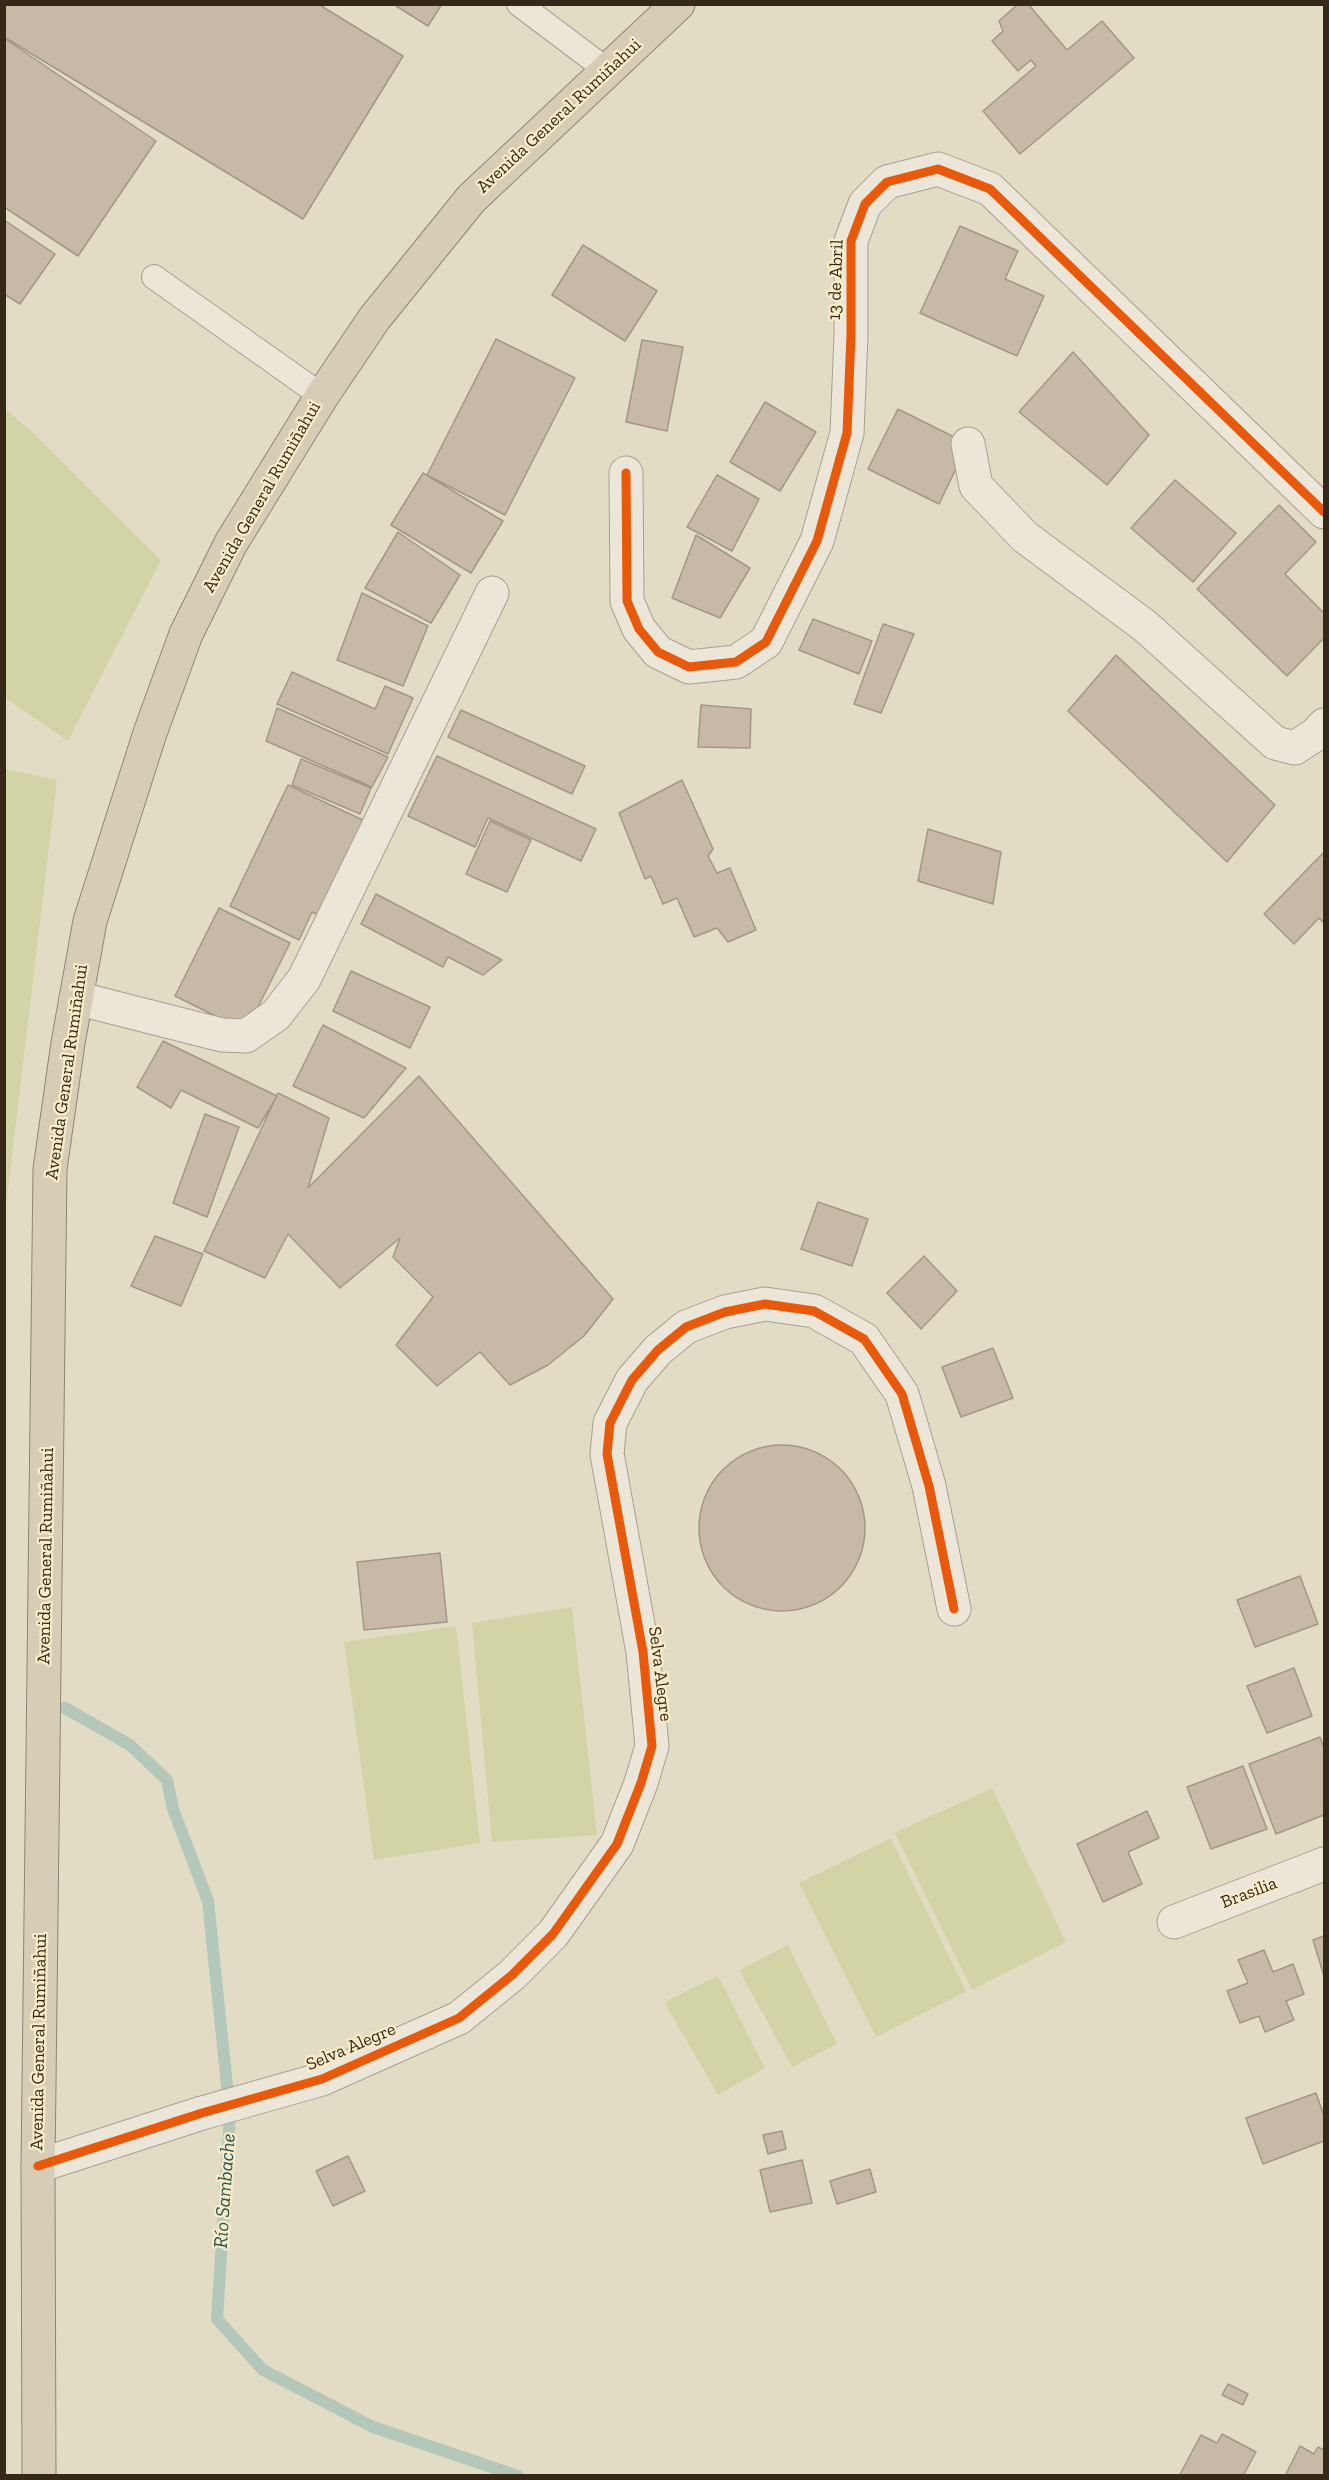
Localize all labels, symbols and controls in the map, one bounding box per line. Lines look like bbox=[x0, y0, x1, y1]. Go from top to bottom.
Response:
street label: Avenida General Rumiñahui bbox=[472, 34, 646, 198]
street label: 13 de Abril bbox=[824, 239, 848, 321]
street label: Avenida General Rumiñahui bbox=[198, 398, 326, 596]
street label: Avenida General Rumiñahui bbox=[41, 963, 93, 1181]
street label: Avenida General Rumiñahui bbox=[33, 1447, 59, 1665]
street label: Selva Alegre bbox=[643, 1625, 677, 1723]
street label: Brasilia bbox=[1218, 1872, 1280, 1914]
street label: Avenida General Rumiñahui bbox=[26, 1933, 52, 2151]
street label: Selva Alegre bbox=[303, 2018, 399, 2076]
water label: Río Sambache bbox=[209, 2133, 241, 2249]

